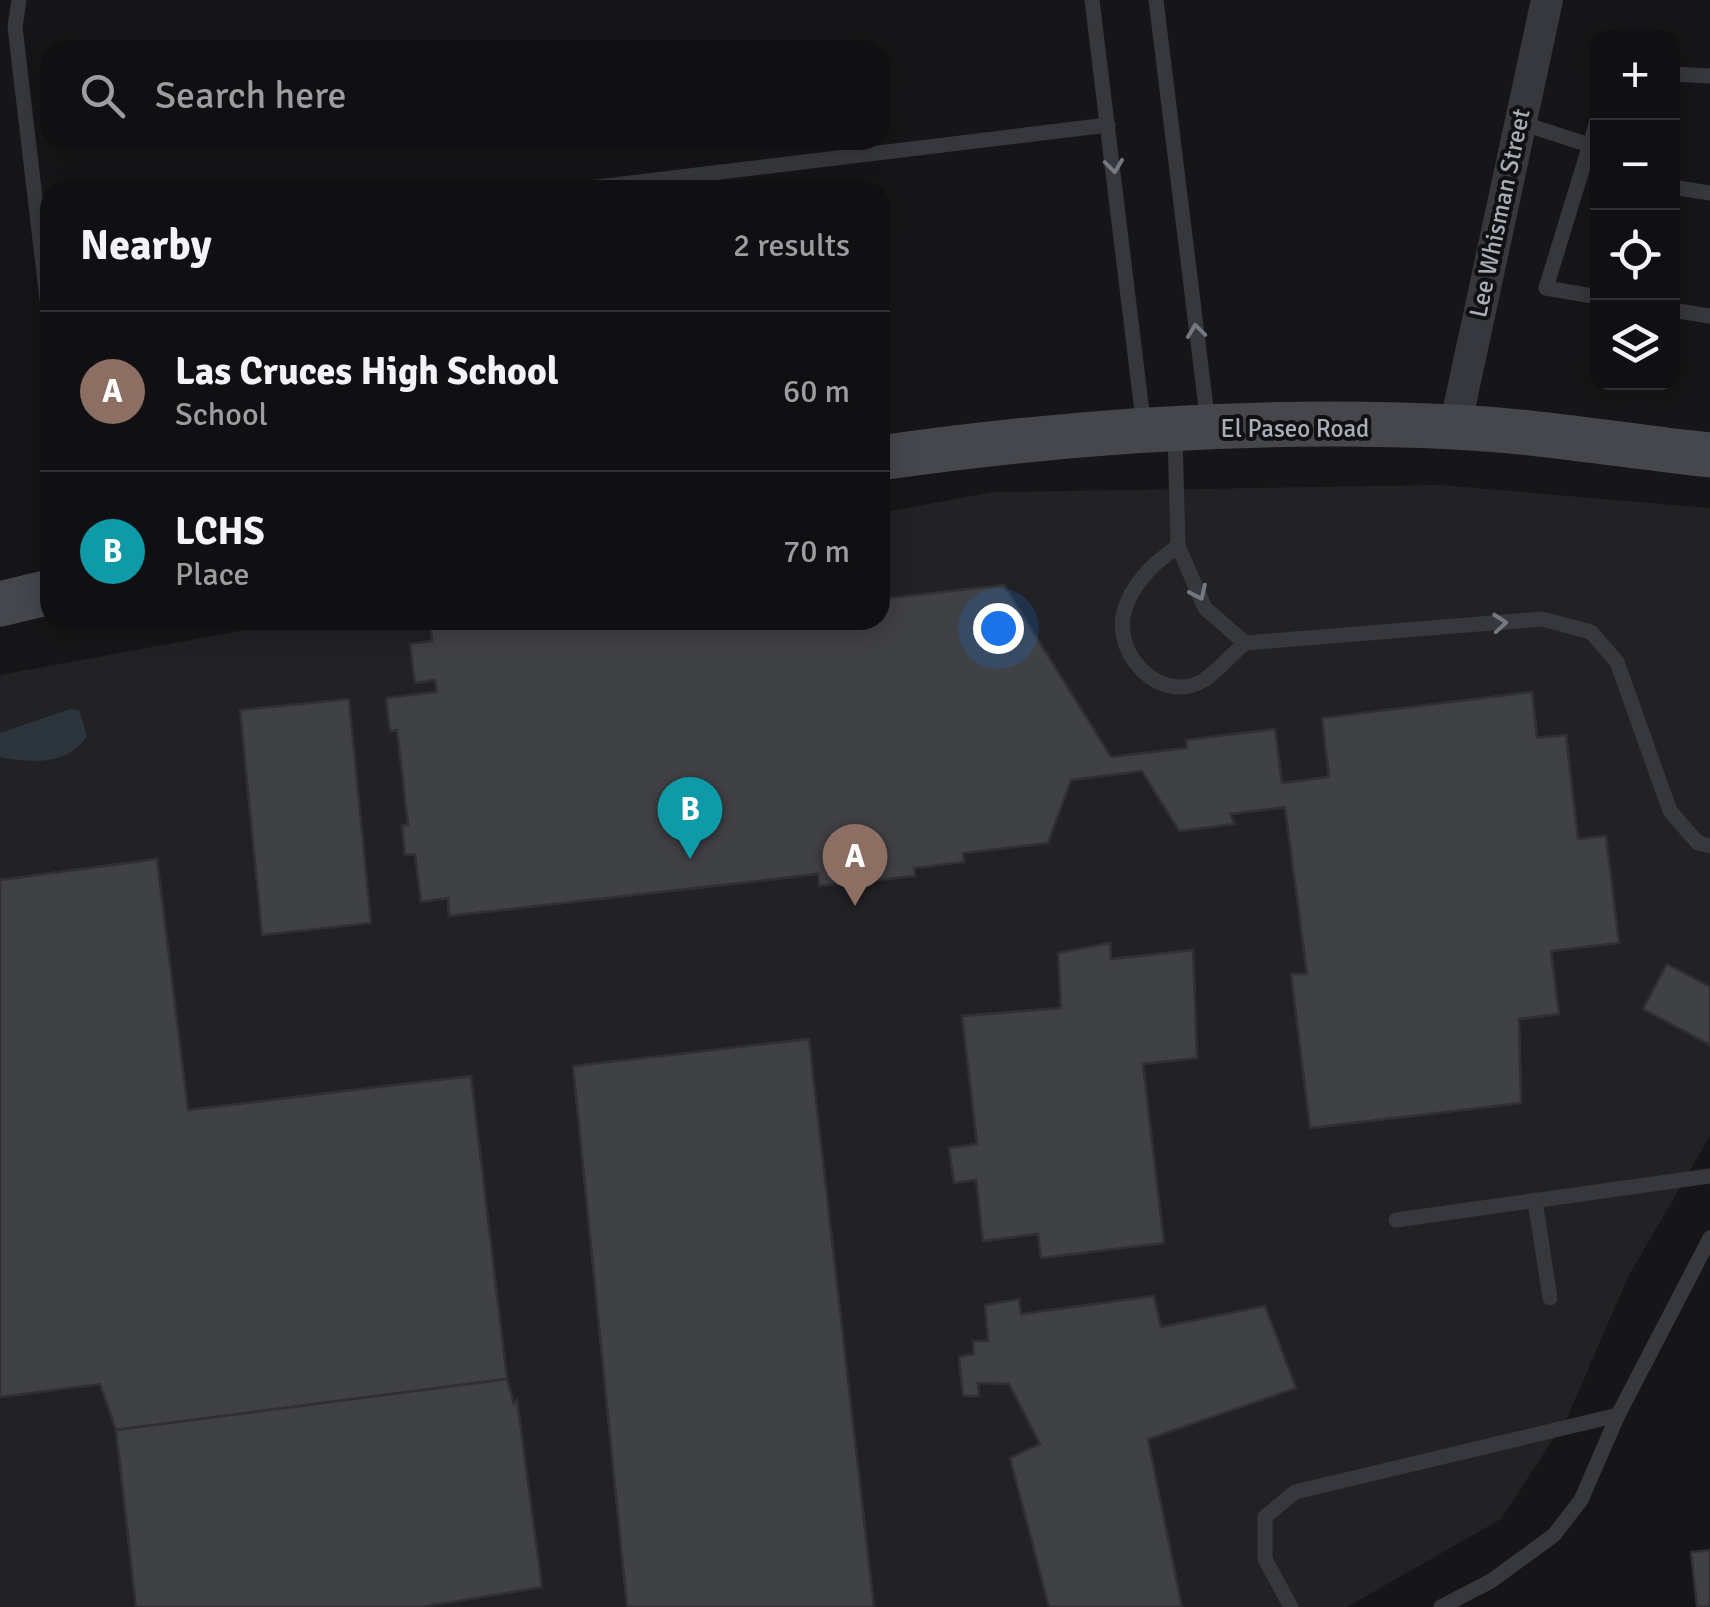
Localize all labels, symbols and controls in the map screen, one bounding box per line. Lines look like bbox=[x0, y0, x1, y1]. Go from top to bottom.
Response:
map controls bbox=[1590, 30, 1680, 390]
button: + bbox=[1590, 30, 1680, 120]
search box bbox=[40, 40, 890, 150]
icon: search bbox=[75, 68, 130, 123]
text: Search here bbox=[155, 72, 347, 119]
street label: Lee Whisman Street bbox=[1462, 106, 1537, 320]
button: − bbox=[1590, 120, 1680, 210]
one-way arrow bbox=[1102, 158, 1123, 175]
button: locate bbox=[1590, 210, 1680, 300]
text: Nearby bbox=[80, 220, 212, 271]
text: 2 results bbox=[733, 226, 850, 265]
button: layers bbox=[1590, 300, 1680, 390]
one-way arrow bbox=[1186, 323, 1207, 339]
text: Las Cruces High School bbox=[175, 348, 559, 395]
text: A bbox=[102, 372, 123, 411]
text: 60 m bbox=[783, 372, 850, 411]
text: School bbox=[175, 395, 268, 434]
street label: El Paseo Road bbox=[1221, 413, 1369, 444]
text: LCHS bbox=[175, 508, 265, 555]
text: B bbox=[103, 532, 122, 571]
text: 70 m bbox=[783, 532, 850, 571]
text: Place bbox=[175, 555, 250, 594]
one-way arrow bbox=[1187, 583, 1207, 601]
your location bbox=[973, 603, 1024, 654]
one-way arrow bbox=[1493, 612, 1509, 634]
pin: B bbox=[658, 776, 722, 859]
pin: A bbox=[822, 824, 888, 906]

